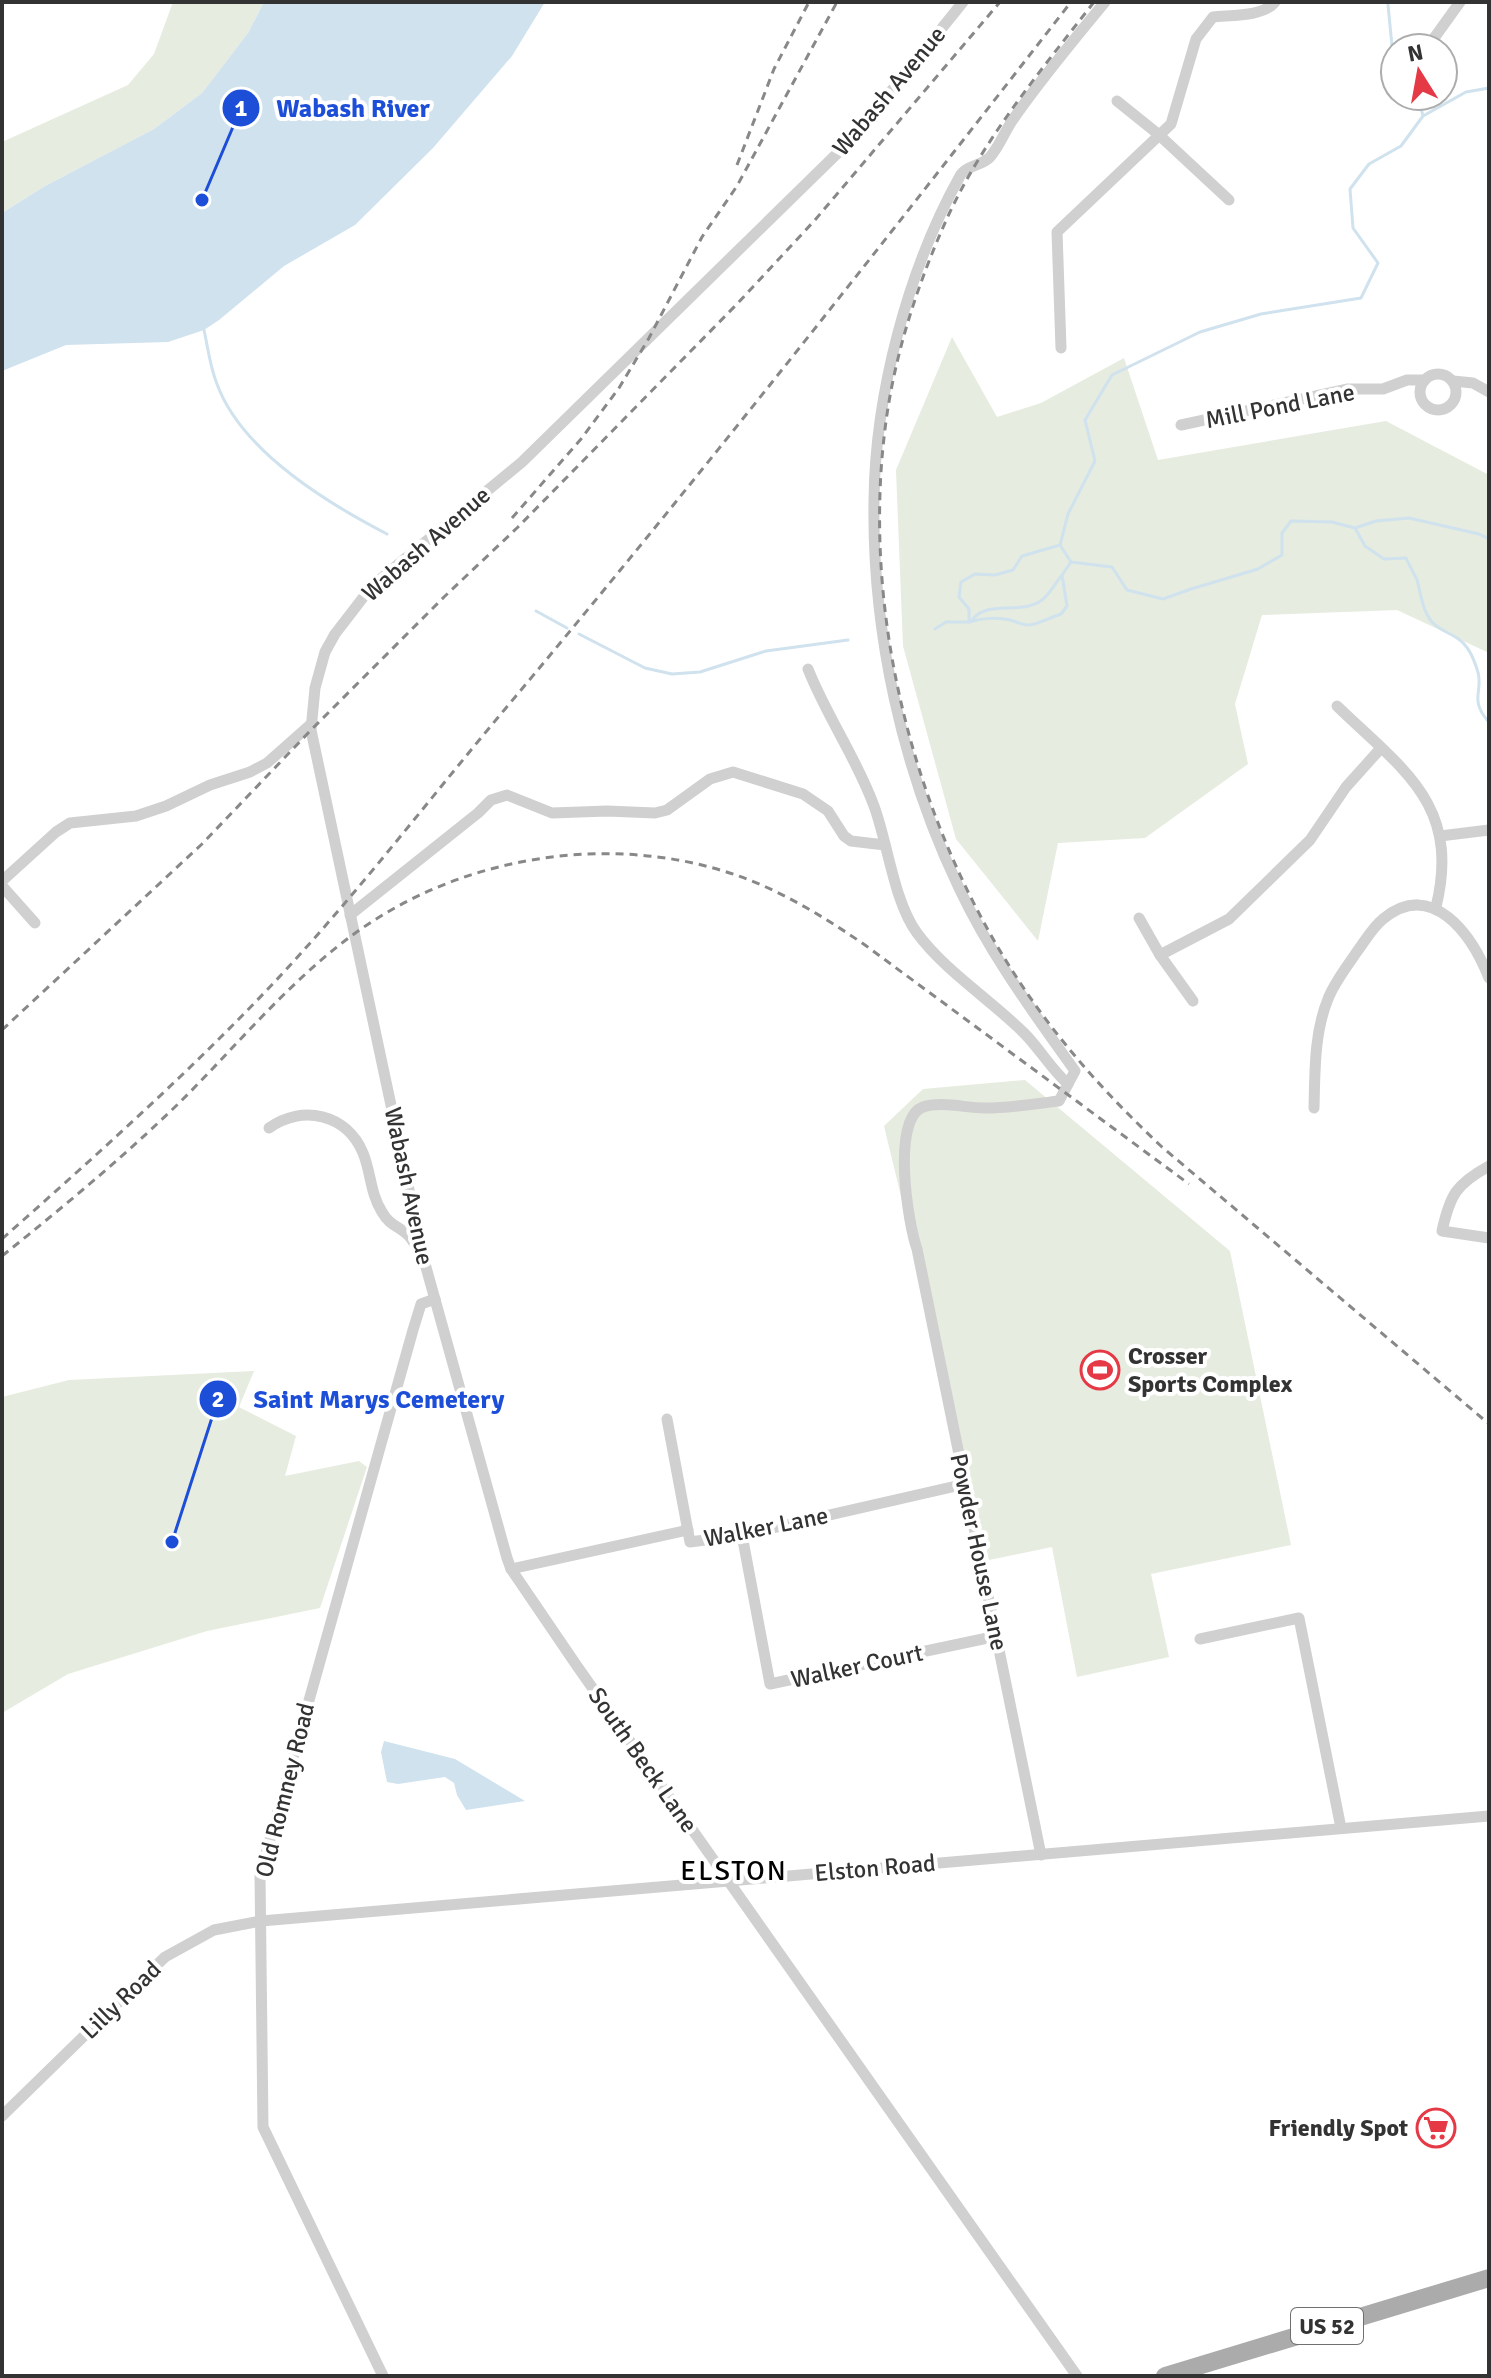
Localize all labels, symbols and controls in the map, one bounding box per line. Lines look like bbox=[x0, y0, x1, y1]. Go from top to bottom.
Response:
street label: Wabash Avenue bbox=[826, 20, 952, 162]
north arrow bbox=[1379, 32, 1459, 112]
text: N bbox=[1405, 38, 1425, 68]
callout: Wabash River bbox=[221, 83, 446, 133]
text: 1 bbox=[235, 93, 248, 123]
text: Wabash River bbox=[276, 93, 430, 125]
street label: Mill Pond Lane bbox=[1203, 377, 1357, 435]
street label: Wabash Avenue bbox=[356, 480, 496, 608]
street label: Wabash Avenue bbox=[378, 1104, 440, 1268]
place label: Crosser Sports Complex bbox=[1128, 1341, 1293, 1399]
sports icon: Crosser Sports Complex bbox=[1079, 1349, 1121, 1391]
callout: Saint Marys Cemetery bbox=[198, 1374, 521, 1424]
text: 2 bbox=[212, 1384, 224, 1414]
text: Saint Marys Cemetery bbox=[254, 1384, 504, 1416]
street label: Powder House Lane bbox=[943, 1451, 1015, 1653]
street label: Walker Lane bbox=[701, 1500, 831, 1554]
street label: Walker Court bbox=[788, 1637, 926, 1695]
street label: South Beck Lane bbox=[582, 1682, 704, 1838]
street label: Old Romney Road bbox=[249, 1699, 321, 1881]
street label: Elston Road bbox=[813, 1848, 937, 1888]
district label: ELSTON bbox=[680, 1854, 788, 1888]
street label: Lilly Road bbox=[75, 1954, 167, 2046]
supermarket icon: Friendly Spot bbox=[1415, 2107, 1457, 2149]
place label: Friendly Spot bbox=[1268, 2113, 1408, 2143]
road number: US 52 bbox=[1291, 2308, 1363, 2344]

